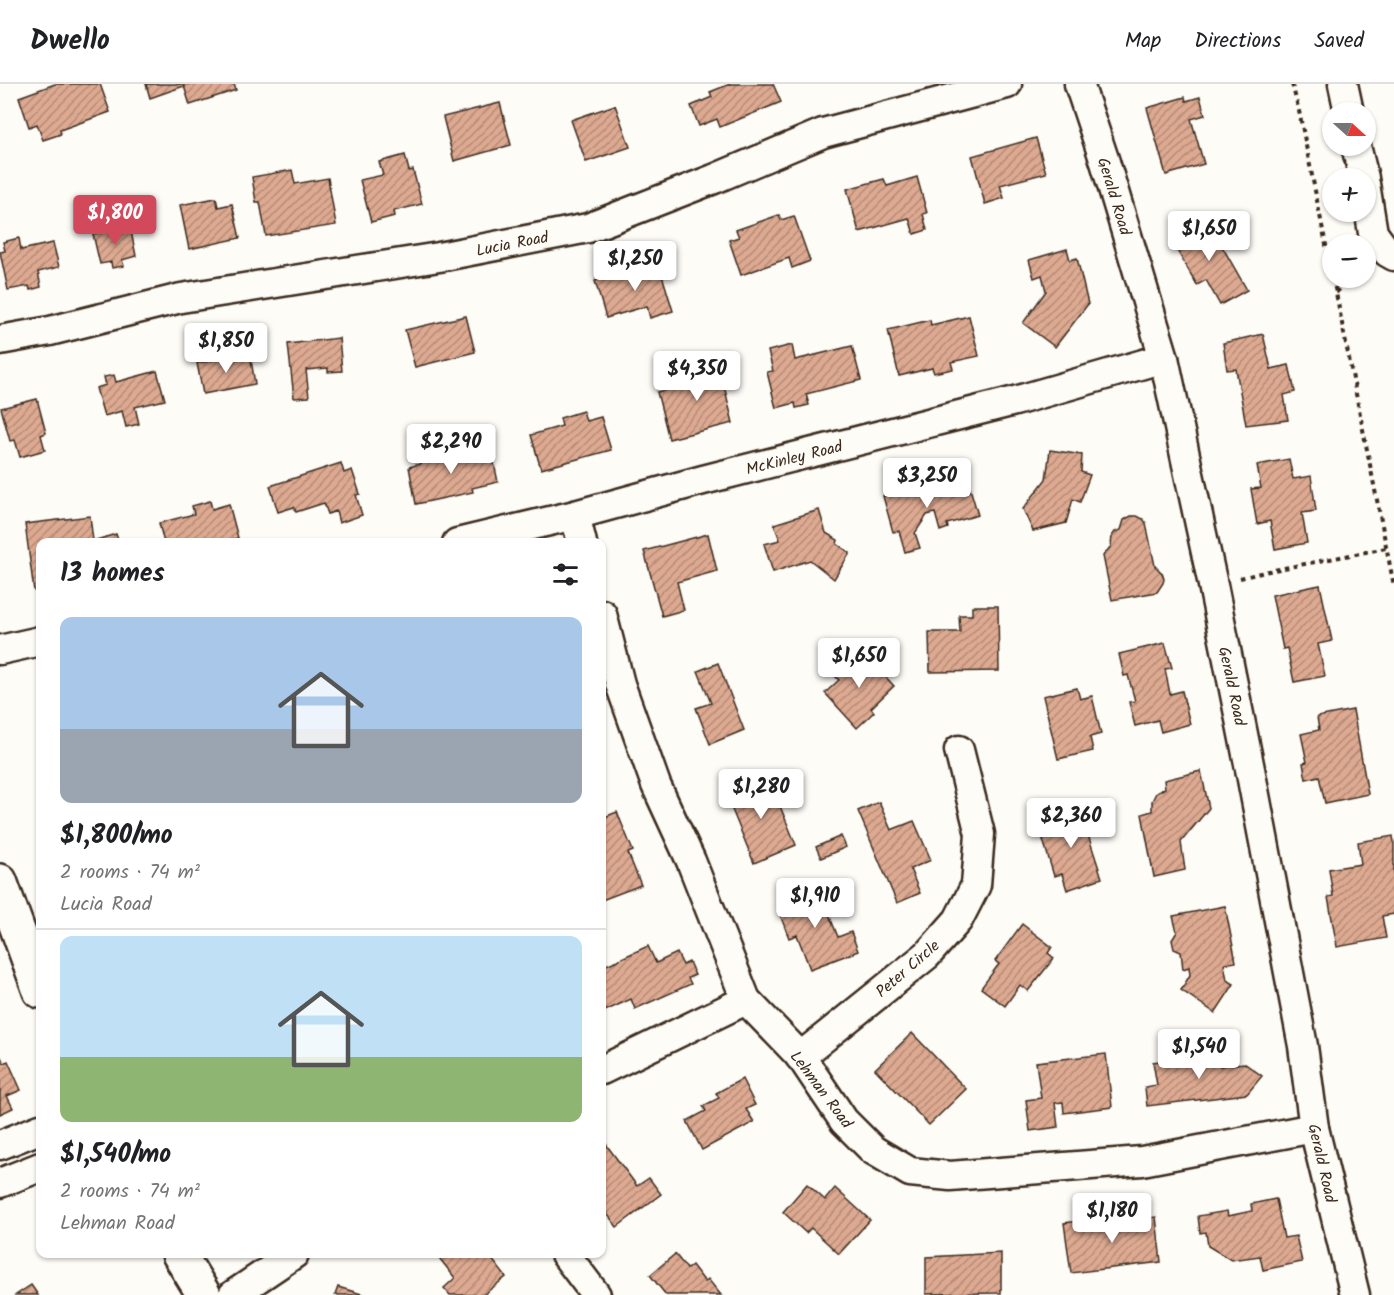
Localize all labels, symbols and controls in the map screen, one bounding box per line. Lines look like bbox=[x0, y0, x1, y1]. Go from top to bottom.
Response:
text: Dwello bbox=[30, 19, 110, 64]
text: Map bbox=[1125, 25, 1161, 58]
text: Directions bbox=[1194, 25, 1281, 58]
text: Saved bbox=[1314, 25, 1364, 58]
north arrow bbox=[1322, 102, 1376, 156]
map controls bbox=[1322, 102, 1376, 288]
street label: Gerald Road bbox=[1090, 154, 1138, 239]
button: + bbox=[1322, 168, 1376, 222]
pin: $1,800 bbox=[66, 195, 164, 246]
text: $1,800 bbox=[87, 198, 143, 230]
pin: $1,650 bbox=[1160, 211, 1258, 262]
text: $1,650 bbox=[1182, 214, 1236, 246]
street label: Lucia Road bbox=[474, 225, 552, 264]
button: − bbox=[1322, 234, 1376, 288]
pin: $1,250 bbox=[586, 241, 684, 292]
text: $1,250 bbox=[607, 244, 663, 276]
pin: $1,850 bbox=[177, 323, 275, 374]
text: $1,850 bbox=[198, 326, 254, 358]
pin: $4,350 bbox=[648, 351, 746, 402]
text: $4,350 bbox=[667, 354, 727, 386]
pin: $2,290 bbox=[402, 424, 500, 475]
text: $2,290 bbox=[421, 427, 481, 459]
street label: McKinley Road bbox=[743, 434, 846, 483]
pin: $3,250 bbox=[878, 458, 976, 509]
text: $3,250 bbox=[897, 461, 957, 493]
text: 13 homes bbox=[60, 553, 165, 595]
icon: filters bbox=[549, 558, 582, 591]
pin: $1,650 bbox=[810, 638, 908, 689]
text: $1,650 bbox=[832, 641, 886, 673]
street label: Gerald Road bbox=[1211, 644, 1252, 729]
icon: home bbox=[267, 656, 375, 764]
pin: $1,280 bbox=[712, 769, 810, 820]
text: $1,280 bbox=[733, 772, 789, 804]
pin: $2,360 bbox=[1022, 798, 1120, 849]
text: $2,360 bbox=[1041, 801, 1101, 833]
text: $1,800/mo bbox=[60, 815, 173, 857]
text: 2 rooms · 74 m² bbox=[60, 857, 200, 889]
pin: $1,910 bbox=[766, 878, 864, 929]
text: $1,910 bbox=[790, 881, 840, 913]
text: Lucia Road bbox=[60, 889, 152, 921]
street label: Peter Circle bbox=[870, 934, 946, 1004]
icon: home bbox=[267, 975, 375, 1083]
pin: $1,540 bbox=[1150, 1029, 1248, 1080]
text: $1,540 bbox=[1172, 1032, 1226, 1064]
street label: Lehman Road bbox=[783, 1046, 859, 1135]
street label: Gerald Road bbox=[1300, 1121, 1343, 1206]
text: $1,540/mo bbox=[60, 1134, 171, 1176]
text: 2 rooms · 74 m² bbox=[60, 1176, 200, 1208]
pin: $1,180 bbox=[1063, 1193, 1161, 1244]
text: $1,180 bbox=[1086, 1196, 1138, 1228]
text: Lehman Road bbox=[60, 1208, 175, 1240]

